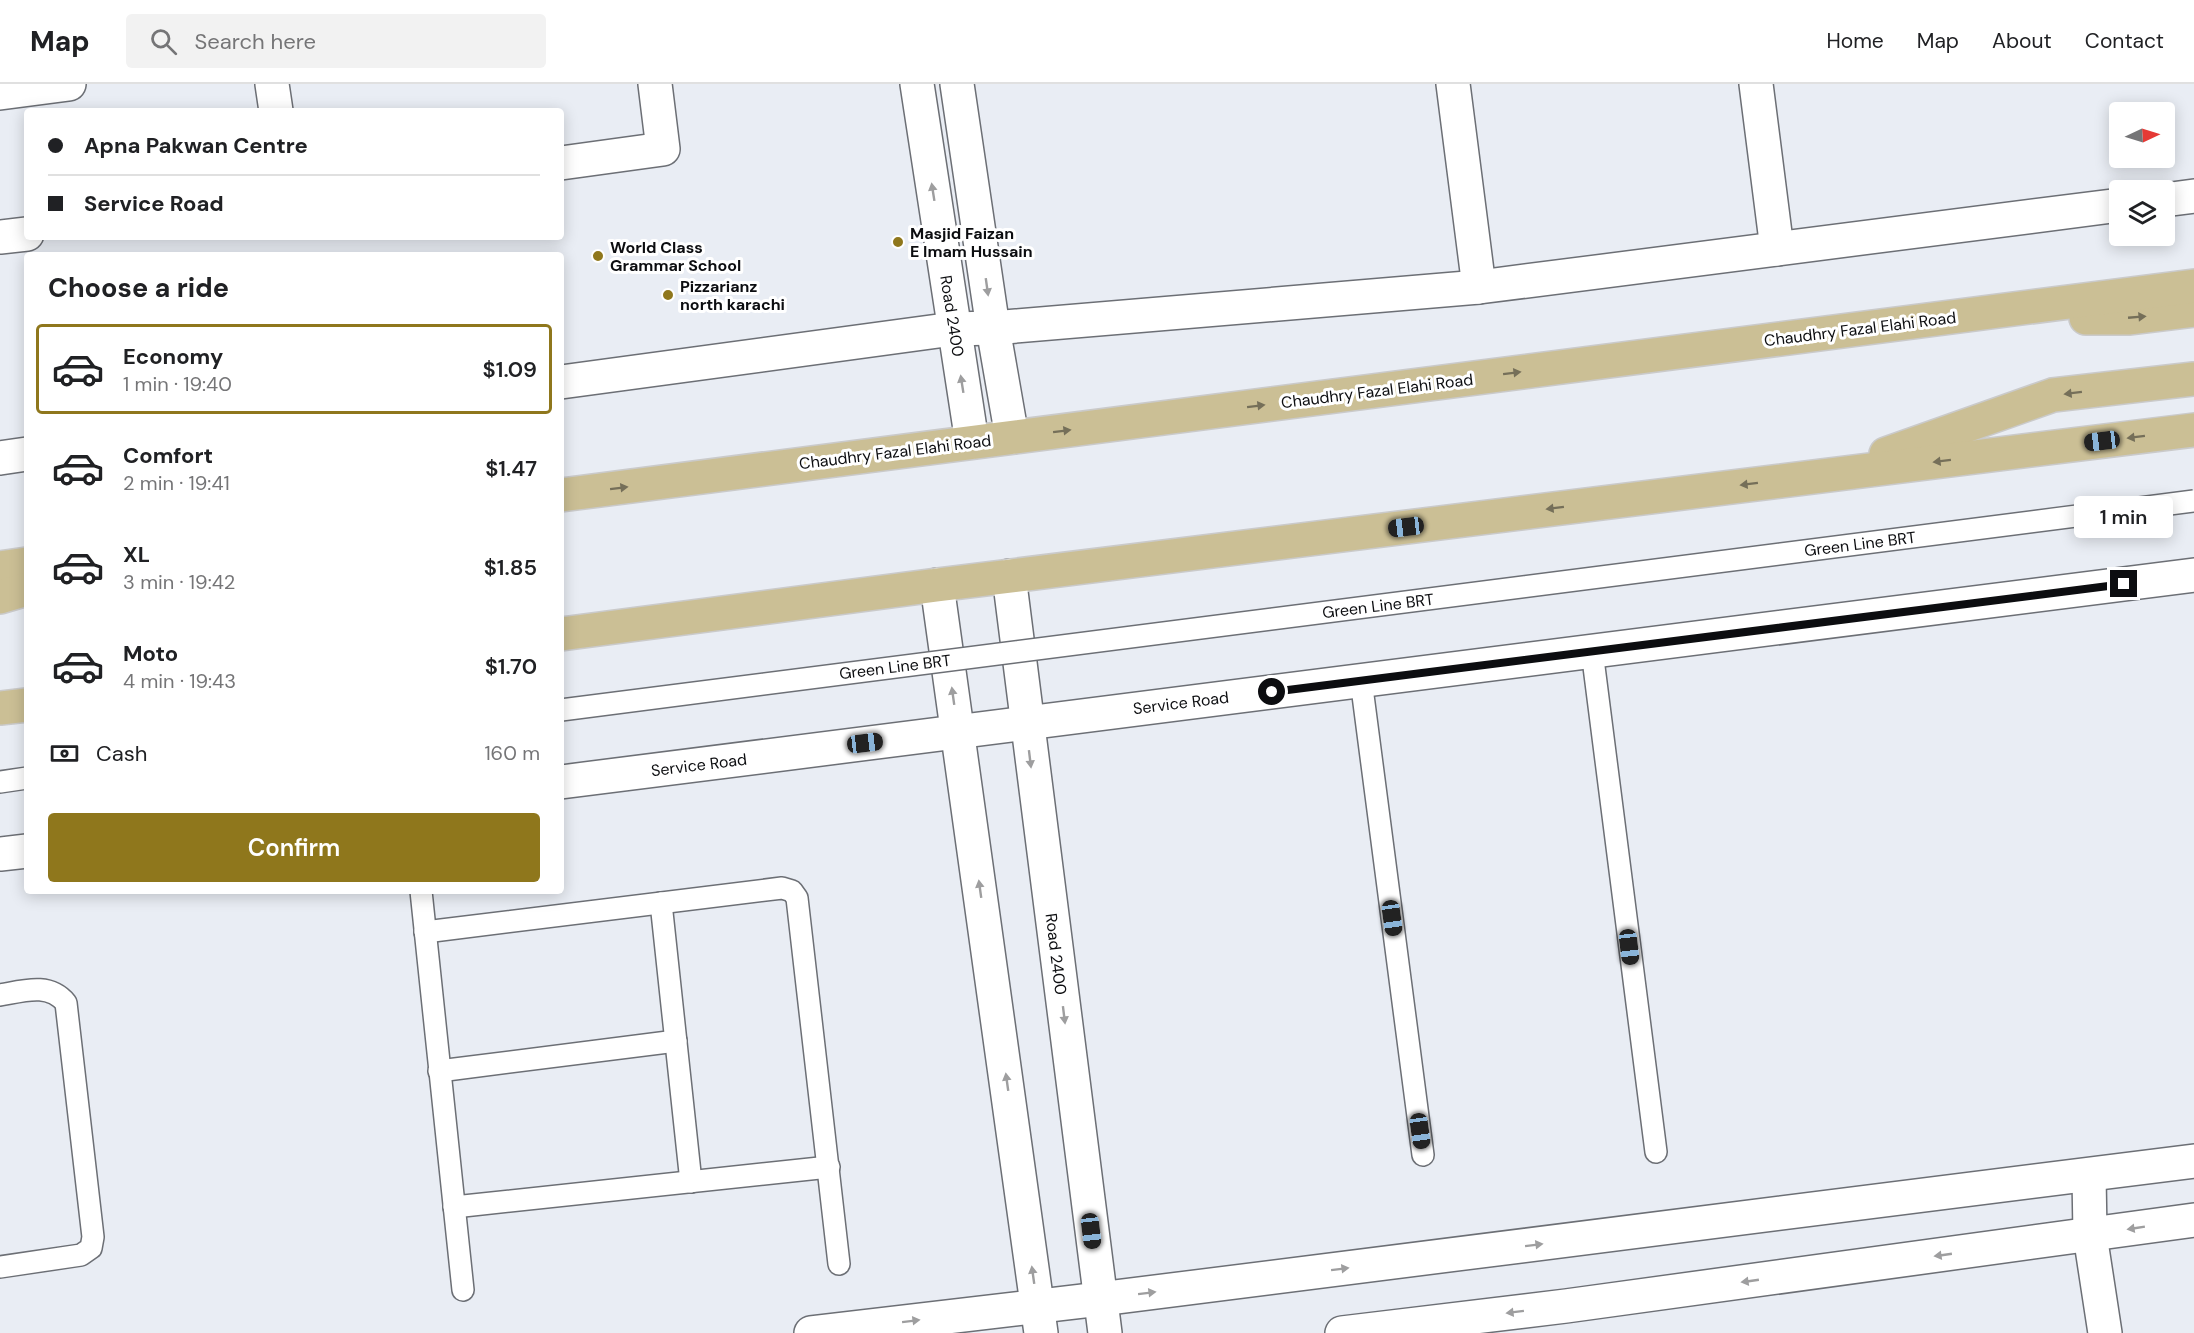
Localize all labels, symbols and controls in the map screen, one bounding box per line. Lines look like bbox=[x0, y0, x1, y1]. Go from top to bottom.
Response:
search box bbox=[126, 14, 546, 68]
text: Map bbox=[30, 23, 90, 60]
icon: search bbox=[147, 25, 180, 58]
text: Search here bbox=[195, 27, 316, 56]
text: Home bbox=[1826, 27, 1884, 55]
text: Map bbox=[1917, 27, 1959, 55]
text: About bbox=[1992, 27, 2052, 55]
text: Contact bbox=[2085, 27, 2164, 55]
north arrow bbox=[2109, 102, 2175, 168]
map controls bbox=[2109, 102, 2175, 246]
text: Apna Pakwan Centre bbox=[84, 131, 308, 160]
button: layers bbox=[2109, 180, 2175, 246]
one-way arrow bbox=[928, 182, 937, 201]
text: Service Road bbox=[84, 189, 224, 218]
place label: Masjid Faizan E Imam Hussain bbox=[910, 223, 1033, 262]
marker: Masjid Faizan E Imam Hussain bbox=[891, 235, 905, 249]
place label: World Class Grammar School bbox=[610, 237, 741, 276]
marker: World Class Grammar School bbox=[591, 249, 605, 263]
text: Choose a ride bbox=[48, 270, 229, 305]
street label: Road 2400 bbox=[935, 274, 969, 358]
place label: Pizzarianz north karachi bbox=[680, 276, 785, 315]
one-way arrow bbox=[982, 278, 991, 297]
marker: Pizzarianz north karachi bbox=[661, 288, 675, 302]
street label: Chaudhry Fazal Elahi Road bbox=[1763, 307, 1957, 351]
one-way arrow bbox=[2127, 312, 2146, 322]
icon: car bbox=[51, 342, 105, 396]
text: Economy bbox=[123, 342, 223, 371]
text: $1.09 bbox=[483, 355, 537, 384]
street label: Chaudhry Fazal Elahi Road bbox=[1280, 369, 1474, 413]
one-way arrow bbox=[1502, 369, 1521, 378]
text: 1 min · 19:40 bbox=[123, 371, 232, 397]
one-way arrow bbox=[958, 375, 967, 394]
one-way arrow bbox=[2064, 388, 2083, 398]
one-way arrow bbox=[1246, 401, 1265, 411]
one-way arrow bbox=[1053, 426, 1072, 435]
street label: Chaudhry Fazal Elahi Road bbox=[798, 430, 992, 474]
car bbox=[2083, 430, 2121, 452]
one-way arrow bbox=[2126, 432, 2145, 441]
icon: car bbox=[51, 441, 105, 495]
text: Comfort bbox=[123, 441, 213, 470]
text: $1.47 bbox=[485, 454, 537, 483]
one-way arrow bbox=[1933, 456, 1952, 465]
text: 2 min · 19:41 bbox=[123, 470, 230, 496]
one-way arrow bbox=[1739, 480, 1758, 489]
one-way arrow bbox=[610, 483, 629, 493]
callout: 1 min bbox=[2074, 497, 2174, 539]
one-way arrow bbox=[1546, 504, 1565, 513]
text: 1 min bbox=[2100, 504, 2147, 530]
car bbox=[1387, 516, 1425, 538]
street label: Green Line BRT bbox=[1803, 527, 1917, 561]
icon: car bbox=[51, 540, 105, 594]
text: XL bbox=[123, 540, 150, 569]
text: $1.85 bbox=[484, 553, 537, 582]
text: 3 min · 19:42 bbox=[123, 569, 235, 595]
route end bbox=[2110, 570, 2137, 597]
street label: Green Line BRT bbox=[1321, 589, 1435, 623]
icon: car bbox=[51, 639, 105, 693]
text: Moto bbox=[123, 639, 178, 668]
street label: Green Line BRT bbox=[838, 650, 952, 684]
text: $1.70 bbox=[485, 652, 537, 681]
text: 4 min · 19:43 bbox=[123, 668, 236, 694]
route start bbox=[1258, 678, 1285, 705]
one-way arrow bbox=[949, 686, 958, 705]
street label: Service Road bbox=[1132, 687, 1230, 719]
car bbox=[846, 732, 884, 754]
icon: cash bbox=[48, 737, 81, 770]
text: Cash bbox=[96, 739, 147, 768]
text: 160 m bbox=[484, 740, 540, 766]
street label: Service Road bbox=[650, 749, 748, 781]
one-way arrow bbox=[1026, 750, 1035, 769]
button: Confirm bbox=[48, 813, 540, 882]
one-way arrow bbox=[975, 879, 985, 898]
car bbox=[1381, 899, 1403, 937]
street label: Road 2400 bbox=[1041, 912, 1071, 996]
car bbox=[1618, 928, 1640, 966]
one-way arrow bbox=[1059, 1005, 1068, 1024]
one-way arrow bbox=[1002, 1072, 1011, 1091]
car bbox=[1409, 1112, 1431, 1150]
car bbox=[1080, 1212, 1102, 1250]
one-way arrow bbox=[2127, 1224, 2146, 1233]
one-way arrow bbox=[1524, 1240, 1543, 1250]
one-way arrow bbox=[1933, 1251, 1952, 1260]
one-way arrow bbox=[1331, 1264, 1350, 1274]
one-way arrow bbox=[1029, 1265, 1038, 1284]
one-way arrow bbox=[1740, 1277, 1759, 1286]
one-way arrow bbox=[1137, 1289, 1156, 1298]
one-way arrow bbox=[1505, 1307, 1524, 1317]
one-way arrow bbox=[902, 1316, 921, 1326]

